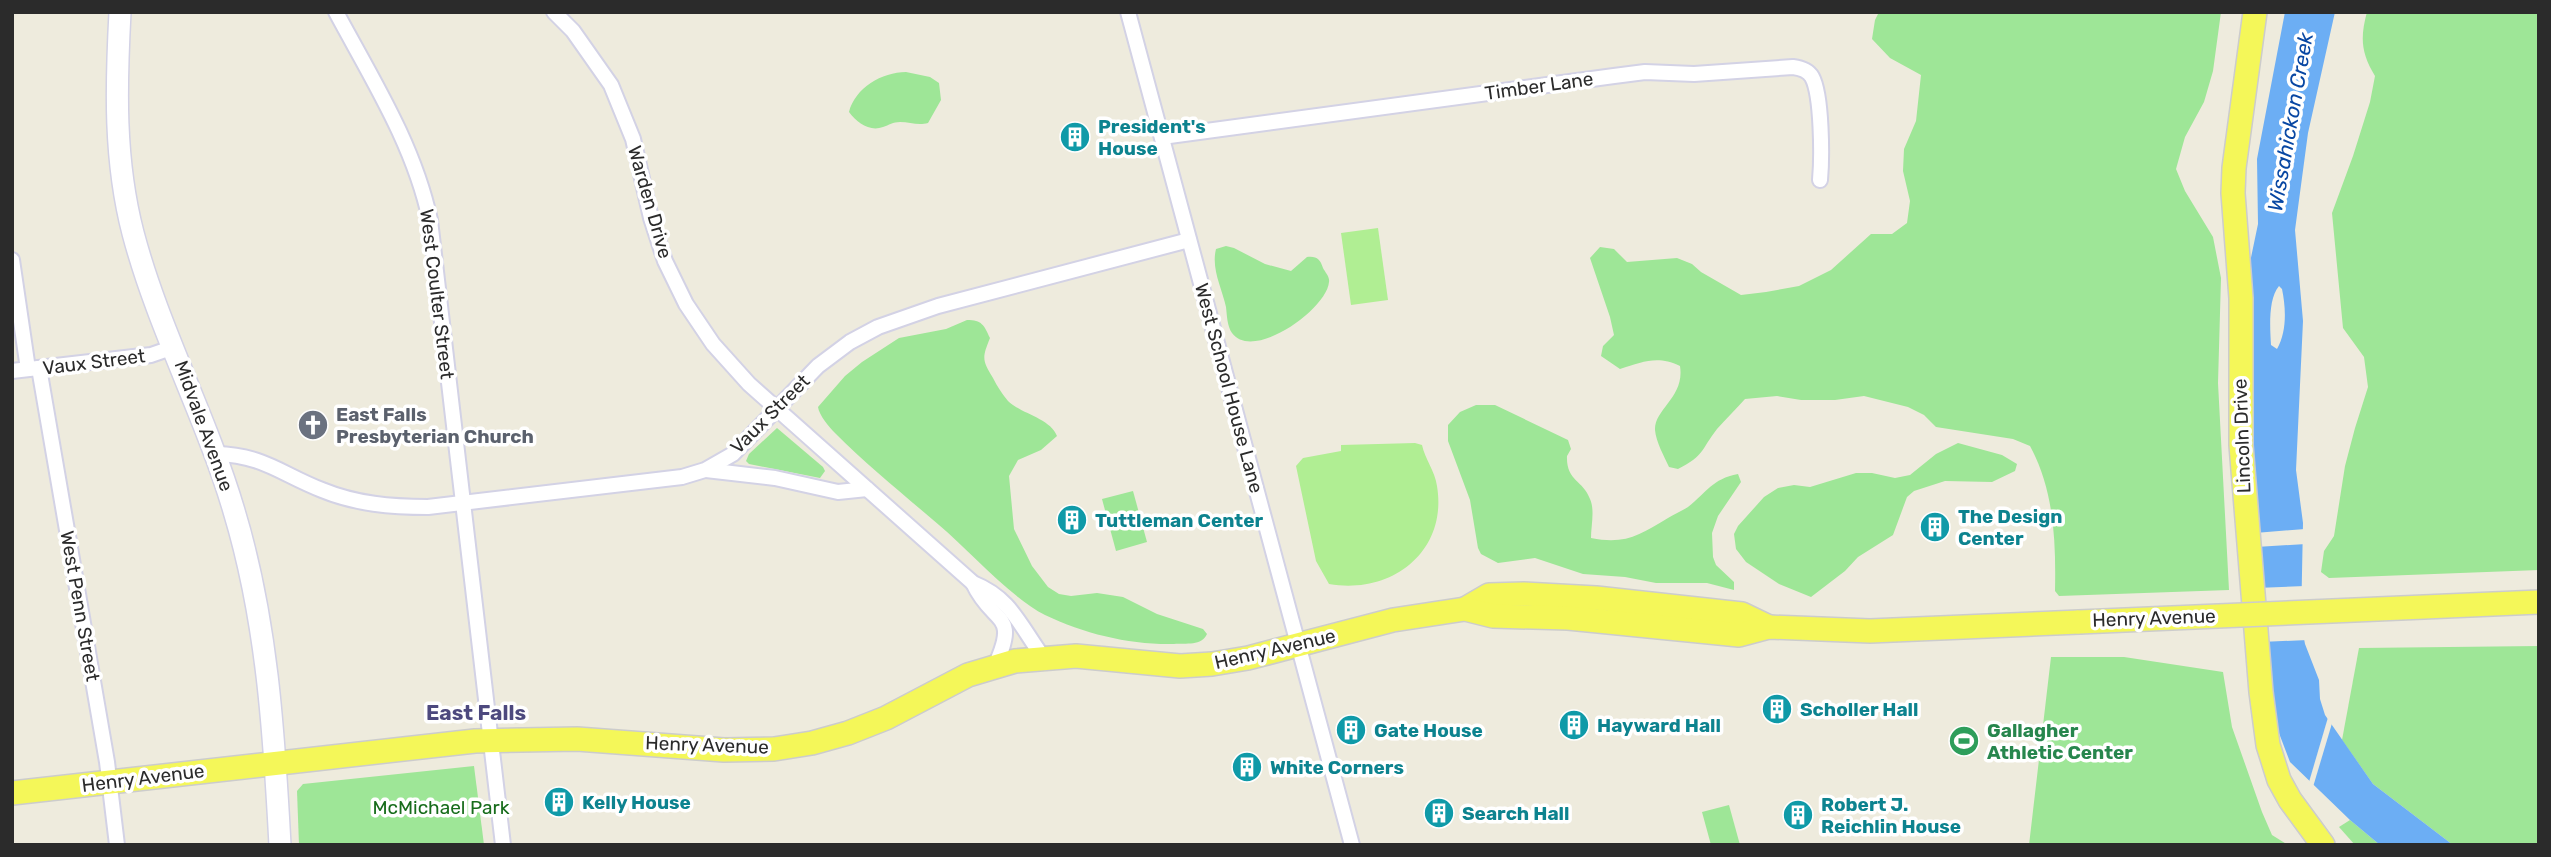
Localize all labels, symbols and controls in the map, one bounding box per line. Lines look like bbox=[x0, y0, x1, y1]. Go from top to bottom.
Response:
water label: Wissahickon Creek bbox=[2262, 29, 2318, 213]
street label: Timber Lane bbox=[1483, 67, 1595, 105]
place label: President's House bbox=[1098, 115, 1206, 160]
building icon: President's House bbox=[1058, 120, 1092, 154]
street label: Warden Drive bbox=[623, 143, 677, 261]
street label: West Coulter Street bbox=[415, 208, 459, 381]
street label: West School House Lane bbox=[1190, 280, 1268, 496]
street label: Vaux Street bbox=[41, 344, 147, 380]
street label: Midvale Avenue bbox=[170, 357, 238, 495]
street label: Vaux Street bbox=[725, 369, 815, 459]
street label: Lincoln Drive bbox=[2229, 378, 2255, 494]
place label: East Falls Presbyterian Church bbox=[336, 403, 534, 448]
church icon: East Falls Presbyterian Church bbox=[296, 408, 330, 442]
building icon: Tuttleman Center bbox=[1055, 503, 1089, 537]
place label: The Design Center bbox=[1958, 505, 2062, 550]
place label: Tuttleman Center bbox=[1095, 509, 1263, 532]
building icon: The Design Center bbox=[1918, 510, 1952, 544]
street label: West Penn Street bbox=[55, 529, 105, 684]
street label: Henry Avenue bbox=[2092, 604, 2216, 632]
street label: Henry Avenue bbox=[1212, 624, 1338, 674]
building icon: Scholler Hall bbox=[1760, 692, 1794, 726]
place label: Scholler Hall bbox=[1800, 698, 1918, 721]
district label: East Falls bbox=[426, 700, 526, 725]
building icon: Hayward Hall bbox=[1557, 708, 1591, 742]
building icon: Gate House bbox=[1334, 713, 1368, 747]
place label: Hayward Hall bbox=[1597, 714, 1721, 737]
place label: Gate House bbox=[1374, 719, 1483, 742]
place label: Gallagher Athletic Center bbox=[1987, 719, 2133, 764]
sports icon: Gallagher Athletic Center bbox=[1947, 724, 1981, 758]
street label: Henry Avenue bbox=[645, 731, 769, 759]
building icon: White Corners bbox=[1230, 750, 1264, 784]
place label: White Corners bbox=[1270, 756, 1404, 779]
street label: Henry Avenue bbox=[80, 759, 206, 797]
building icon: Kelly House bbox=[542, 785, 576, 819]
place label: Kelly House bbox=[582, 791, 691, 814]
place label: Robert J. Reichlin House bbox=[1821, 793, 1961, 838]
park label: McMichael Park bbox=[372, 796, 510, 819]
building icon: Search Hall bbox=[1422, 796, 1456, 830]
building icon: Robert J. Reichlin House bbox=[1781, 798, 1815, 832]
place label: Search Hall bbox=[1462, 802, 1569, 825]

